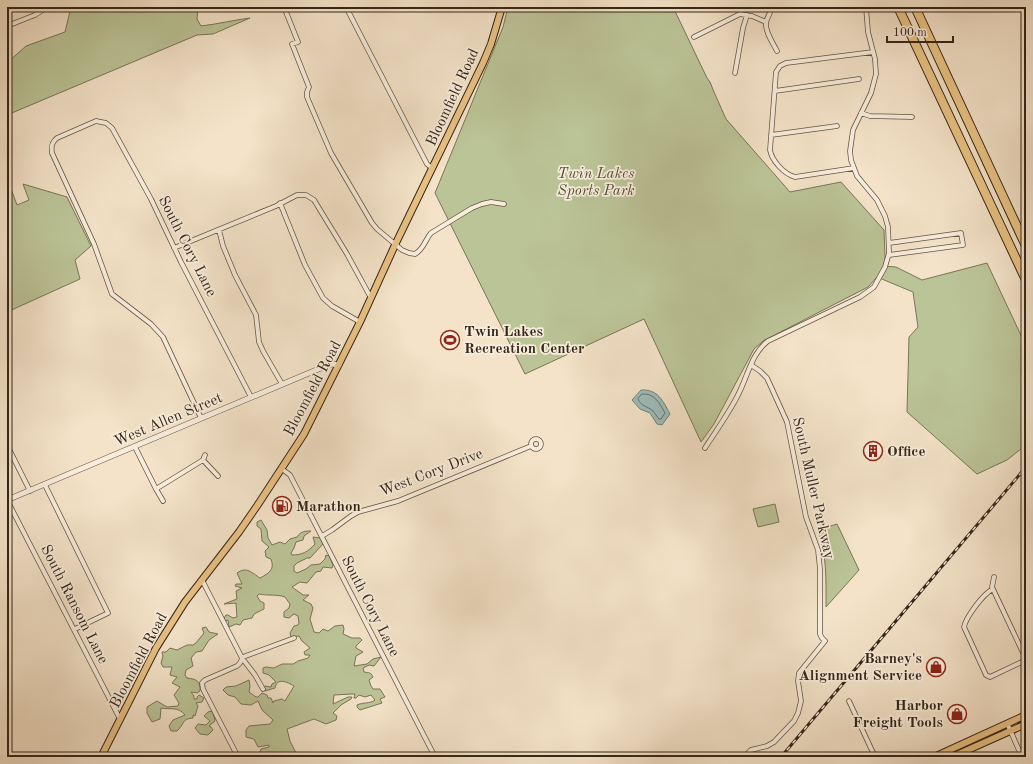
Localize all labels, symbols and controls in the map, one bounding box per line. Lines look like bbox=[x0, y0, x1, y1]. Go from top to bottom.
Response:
scale bar bbox=[887, 18, 953, 44]
text: 100 m bbox=[893, 27, 927, 39]
street label: Bloomfield Road bbox=[424, 46, 483, 149]
park label: Twin Lakes Sports Park bbox=[557, 167, 635, 199]
street label: South Cory Lane bbox=[155, 194, 218, 299]
place label: Twin Lakes Recreation Center bbox=[464, 325, 585, 357]
sports icon: Twin Lakes Recreation Center bbox=[439, 329, 461, 351]
street label: Bloomfield Road bbox=[282, 338, 345, 439]
street label: West Allen Street bbox=[112, 391, 225, 450]
street label: South Muller Parkway bbox=[789, 416, 836, 561]
building icon: Office bbox=[862, 440, 884, 462]
place label: Office bbox=[887, 445, 925, 460]
street label: West Cory Drive bbox=[378, 447, 485, 500]
fuel station icon: Marathon bbox=[271, 495, 293, 517]
place label: Marathon bbox=[296, 500, 361, 515]
street label: South Ransom Lane bbox=[37, 543, 110, 667]
street label: South Cory Lane bbox=[338, 554, 401, 659]
street label: Bloomfield Road bbox=[108, 610, 171, 711]
place label: Barney's Alignment Service bbox=[799, 652, 922, 684]
shop icon: Barney's Alignment Service bbox=[925, 656, 947, 678]
place label: Harbor Freight Tools bbox=[853, 699, 943, 731]
shop icon: Harbor Freight Tools bbox=[946, 703, 968, 725]

